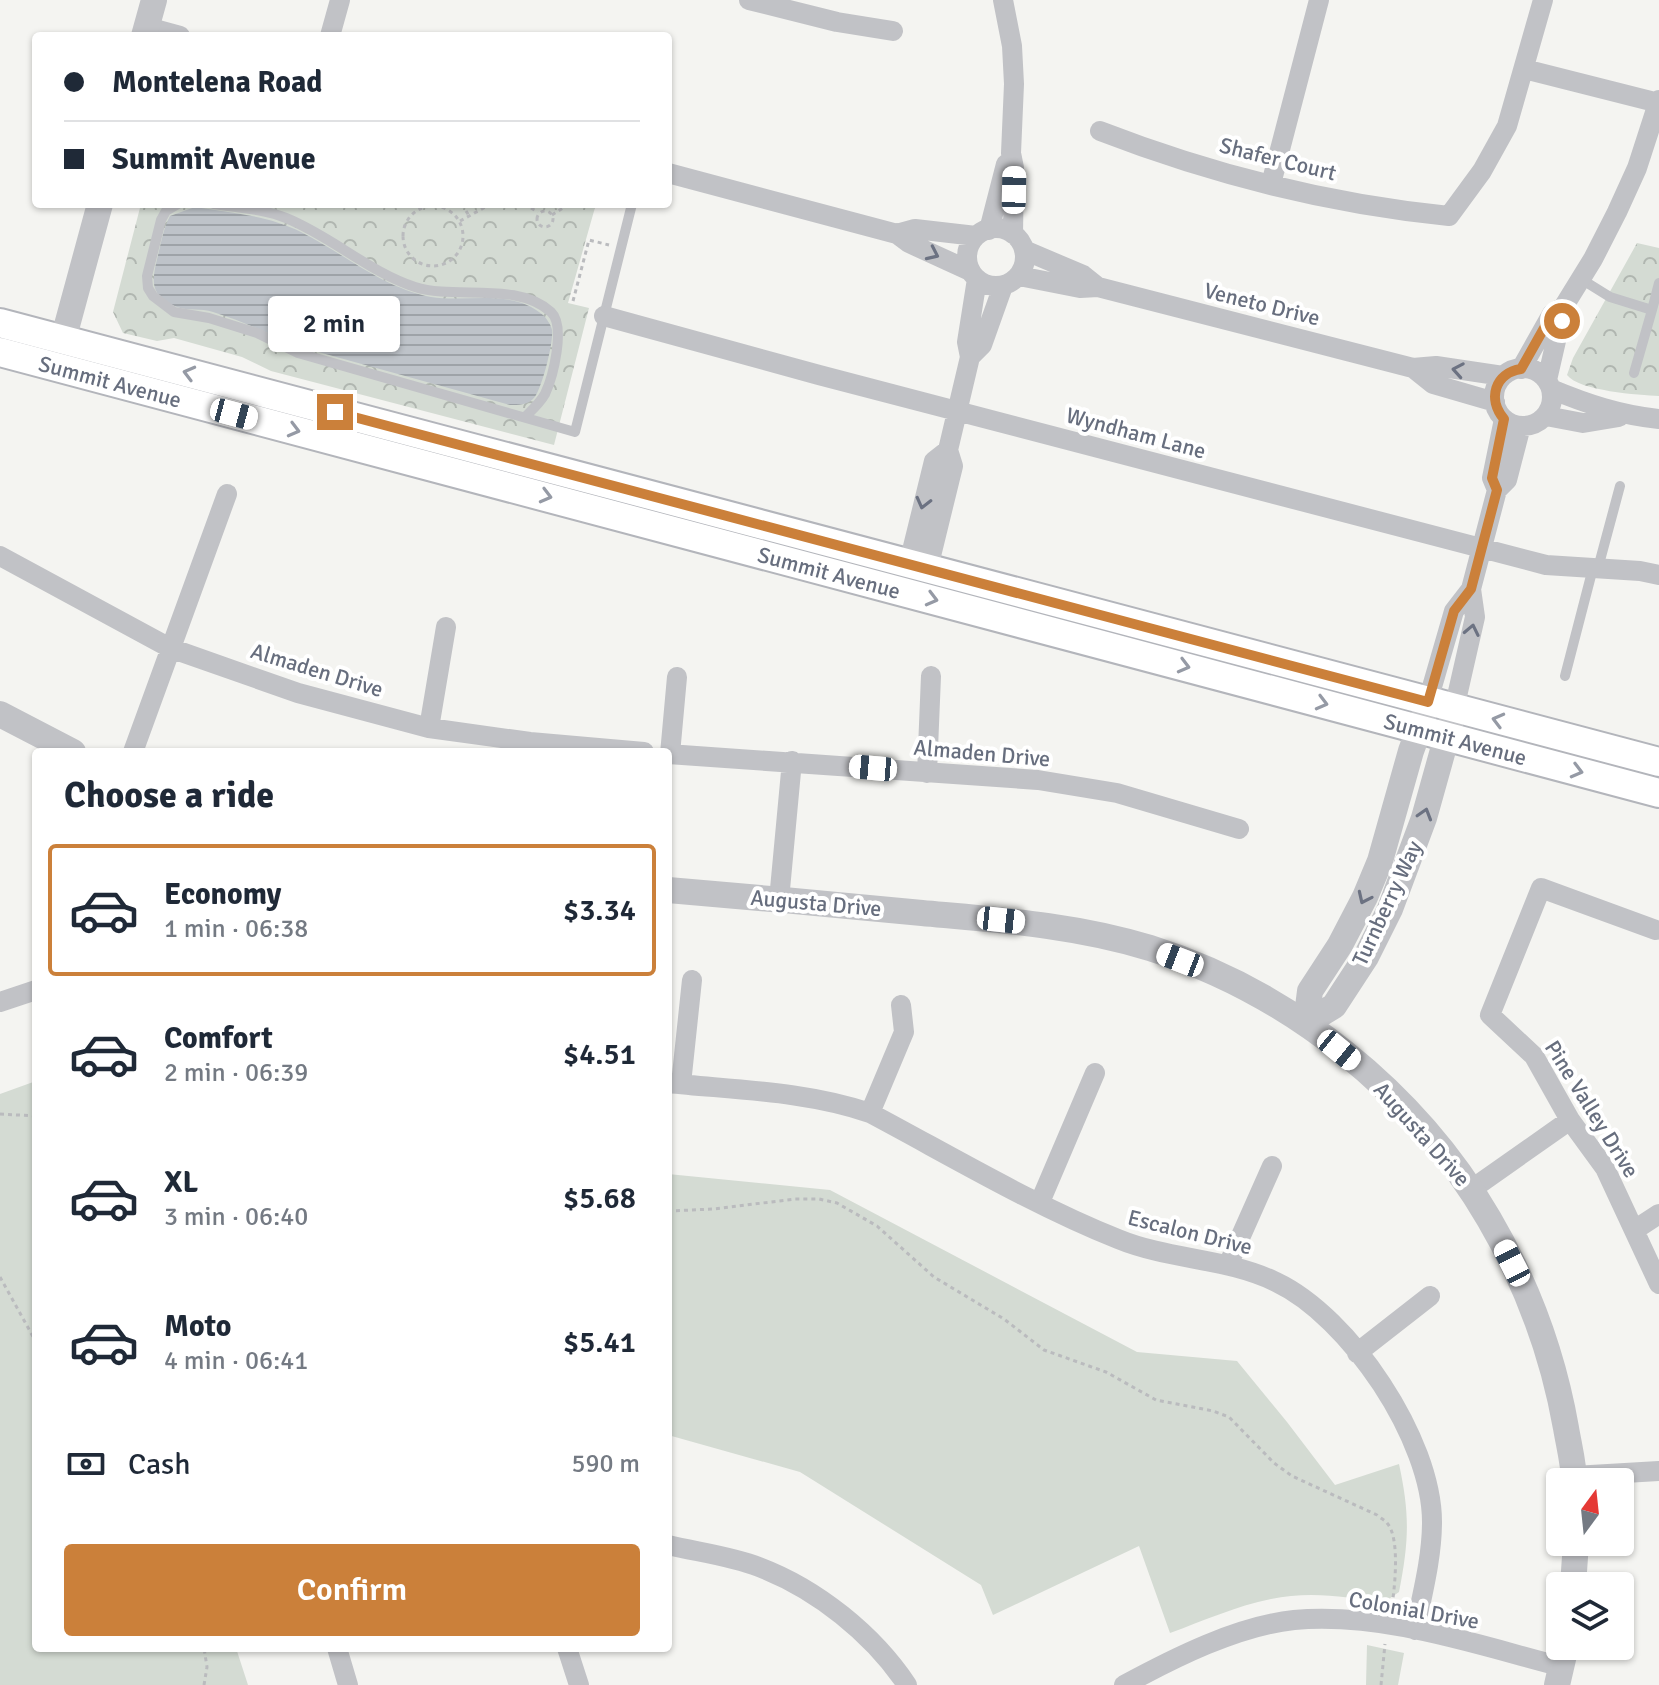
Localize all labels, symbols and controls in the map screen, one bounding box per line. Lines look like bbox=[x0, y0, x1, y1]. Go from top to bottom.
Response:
text: Montelena Road bbox=[112, 64, 322, 101]
street label: Shafer Court bbox=[1217, 131, 1339, 187]
text: Summit Avenue bbox=[112, 141, 316, 178]
car bbox=[1002, 166, 1026, 214]
one-way arrow bbox=[925, 244, 939, 260]
street label: Veneto Drive bbox=[1201, 277, 1323, 331]
callout: 2 min bbox=[269, 296, 401, 352]
route start bbox=[1544, 303, 1580, 339]
text: 2 min bbox=[303, 308, 365, 340]
street label: Summit Avenue bbox=[36, 349, 185, 413]
one-way arrow bbox=[1451, 363, 1465, 380]
one-way arrow bbox=[182, 366, 196, 383]
route end bbox=[317, 394, 353, 430]
car bbox=[208, 396, 260, 432]
street label: Wyndham Lane bbox=[1063, 401, 1209, 465]
one-way arrow bbox=[287, 420, 301, 437]
one-way arrow bbox=[538, 487, 552, 503]
one-way arrow bbox=[916, 496, 933, 510]
street label: Summit Avenue bbox=[755, 541, 904, 604]
one-way arrow bbox=[925, 589, 939, 606]
one-way arrow bbox=[1462, 623, 1479, 636]
street label: Almaden Drive bbox=[248, 637, 386, 703]
one-way arrow bbox=[1176, 656, 1190, 673]
one-way arrow bbox=[1315, 693, 1329, 710]
street label: Summit Avenue bbox=[1381, 707, 1530, 771]
one-way arrow bbox=[1492, 713, 1506, 730]
street label: Almaden Drive bbox=[913, 734, 1051, 772]
car bbox=[848, 754, 898, 782]
one-way arrow bbox=[1569, 761, 1583, 778]
text: Choose a ride bbox=[64, 773, 274, 818]
one-way arrow bbox=[1416, 808, 1432, 822]
street label: Turnberry Way bbox=[1346, 836, 1428, 970]
icon: car bbox=[68, 874, 140, 946]
text: Economy bbox=[164, 876, 281, 913]
street label: Augusta Drive bbox=[749, 884, 883, 922]
one-way arrow bbox=[1358, 889, 1374, 904]
text: $3.34 bbox=[563, 892, 636, 929]
car bbox=[976, 906, 1026, 934]
text: 1 min · 06:38 bbox=[164, 913, 308, 945]
car bbox=[1153, 940, 1207, 980]
icon: car bbox=[68, 1018, 140, 1090]
text: Comfort bbox=[164, 1020, 273, 1057]
car bbox=[1313, 1026, 1365, 1074]
street label: Pine Valley Drive bbox=[1539, 1035, 1645, 1183]
text: $4.51 bbox=[563, 1036, 636, 1073]
text: 2 min · 06:39 bbox=[164, 1057, 308, 1089]
street label: Augusta Drive bbox=[1368, 1076, 1476, 1192]
icon: car bbox=[68, 1162, 140, 1234]
text: XL bbox=[164, 1164, 198, 1201]
text: $5.68 bbox=[563, 1180, 636, 1217]
text: 3 min · 06:40 bbox=[164, 1201, 308, 1233]
street label: Escalon Drive bbox=[1125, 1203, 1255, 1261]
car bbox=[1490, 1236, 1534, 1290]
icon: car bbox=[68, 1306, 140, 1378]
text: Moto bbox=[164, 1308, 231, 1345]
text: $5.41 bbox=[563, 1324, 636, 1361]
text: 4 min · 06:41 bbox=[164, 1345, 308, 1377]
icon: cash bbox=[64, 1442, 108, 1486]
text: Cash bbox=[128, 1446, 191, 1483]
text: 590 m bbox=[571, 1448, 640, 1480]
north arrow bbox=[1546, 1468, 1634, 1556]
map controls bbox=[1546, 1468, 1634, 1660]
button: Confirm bbox=[64, 1544, 640, 1636]
button: layers bbox=[1546, 1572, 1634, 1660]
street label: Colonial Drive bbox=[1347, 1585, 1481, 1635]

